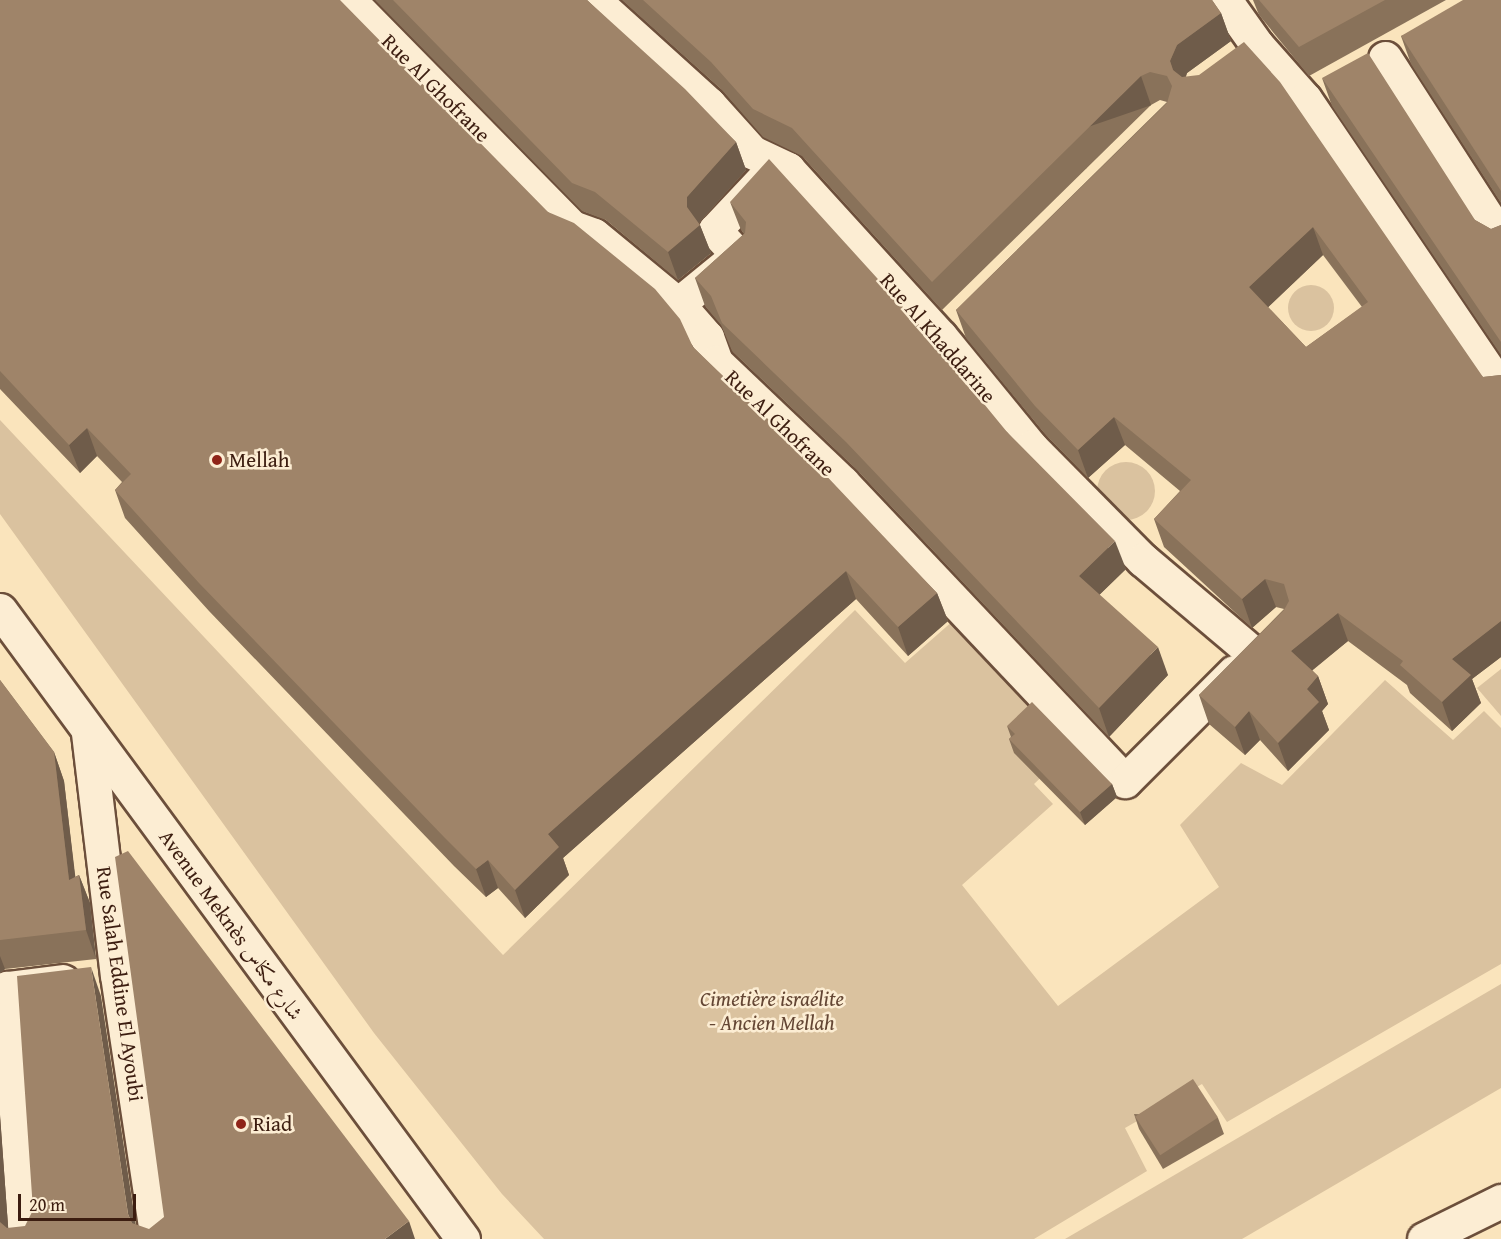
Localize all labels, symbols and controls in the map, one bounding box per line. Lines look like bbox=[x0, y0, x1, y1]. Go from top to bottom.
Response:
street label: Rue Al Ghofrane bbox=[377, 29, 495, 147]
street label: Rue Al Khaddarine bbox=[875, 268, 1001, 408]
street label: Rue Al Ghofrane bbox=[720, 364, 840, 482]
place label: Mellah bbox=[229, 447, 290, 473]
marker: Mellah bbox=[210, 453, 224, 467]
street label: Avenue Meknès شارع مكناس bbox=[154, 825, 308, 1025]
street label: Rue Salah Eddine El Ayoubi bbox=[91, 865, 149, 1103]
park label: Cimetière israélite - Ancien Mellah bbox=[700, 986, 844, 1036]
place label: Riad bbox=[253, 1111, 292, 1137]
marker: Riad bbox=[234, 1117, 248, 1131]
scale bar bbox=[21, 1182, 140, 1220]
text: 20 m bbox=[29, 1191, 65, 1218]

